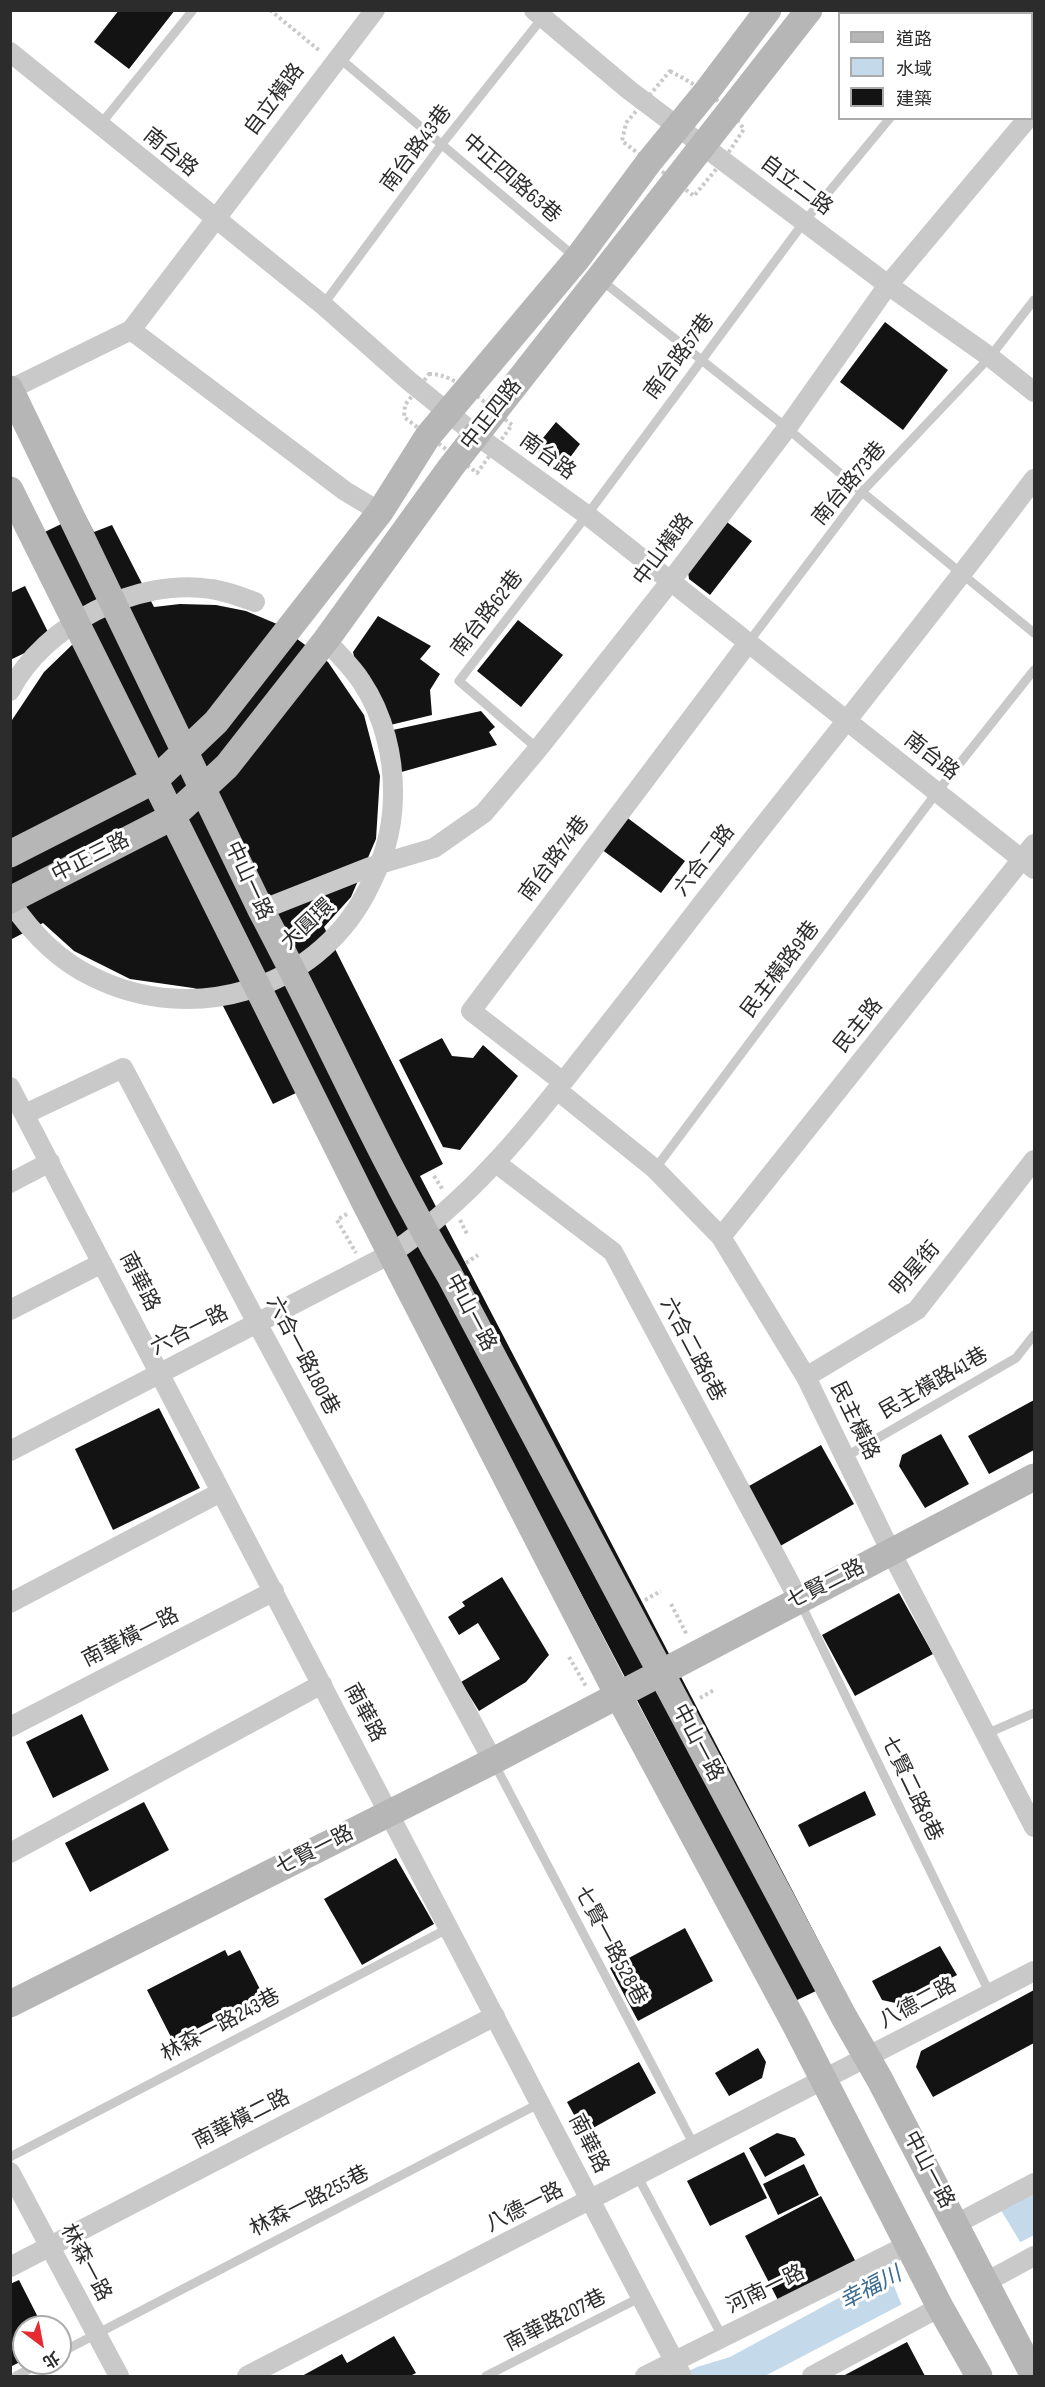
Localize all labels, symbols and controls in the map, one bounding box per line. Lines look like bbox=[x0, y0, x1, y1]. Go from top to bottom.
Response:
legend bbox=[838, 12, 1033, 120]
text: 道路 bbox=[896, 29, 932, 50]
street label: 自立橫路 bbox=[240, 59, 310, 141]
text: 水域 bbox=[896, 59, 932, 80]
text: 建築 bbox=[896, 89, 932, 110]
street label: 南台路43巷 bbox=[376, 101, 458, 197]
street label: 南台路 bbox=[138, 123, 202, 183]
street label: 中正四路63巷 bbox=[456, 129, 566, 229]
street label: 自立二路 bbox=[755, 151, 837, 221]
street label: 南台路57巷 bbox=[640, 309, 720, 405]
street label: 中正四路 bbox=[456, 374, 528, 456]
street label: 南台路 bbox=[514, 428, 580, 486]
street label: 南台路73巷 bbox=[808, 437, 892, 531]
street label: 中山橫路 bbox=[629, 509, 699, 591]
street label: 南台路62巷 bbox=[447, 566, 529, 662]
street label: 南台路 bbox=[898, 728, 964, 786]
street label: 南台路74巷 bbox=[515, 811, 595, 907]
street label: 六合二路 bbox=[669, 820, 741, 902]
street label: 中正三路 bbox=[48, 828, 134, 888]
street label: 中山一路 bbox=[219, 838, 277, 924]
street label: 大圓環 bbox=[276, 894, 340, 956]
street label: 民主橫路9巷 bbox=[737, 917, 825, 1023]
street label: 民主路 bbox=[829, 994, 889, 1058]
street label: 明星街 bbox=[886, 1237, 946, 1301]
street label: 南華路 bbox=[113, 1248, 165, 1316]
street label: 中山一路 bbox=[439, 1270, 501, 1356]
street label: 六合一路180巷 bbox=[260, 1292, 344, 1420]
street label: 六合二路6巷 bbox=[654, 1294, 730, 1406]
street label: 六合一路 bbox=[147, 1301, 233, 1361]
street label: 民主橫路41巷 bbox=[875, 1343, 993, 1425]
street label: 民主橫路 bbox=[824, 1378, 884, 1464]
street label: 七賢二路 bbox=[783, 1555, 869, 1615]
street label: 南華橫一路 bbox=[79, 1603, 183, 1673]
street label: 南華路 bbox=[338, 1679, 390, 1747]
street label: 中山一路 bbox=[666, 1700, 728, 1786]
street label: 七賢二路8巷 bbox=[875, 1732, 947, 1846]
street label: 七賢一路 bbox=[272, 1821, 358, 1881]
street label: 七賢一路528巷 bbox=[568, 1882, 652, 2010]
street label: 八德二路 bbox=[875, 1973, 961, 2035]
street label: 林森一路243巷 bbox=[157, 1984, 285, 2068]
street label: 南華橫二路 bbox=[190, 2085, 294, 2155]
street label: 南華路 bbox=[562, 2110, 614, 2178]
street label: 中山一路 bbox=[897, 2127, 959, 2213]
street label: 林森一路255巷 bbox=[246, 2161, 374, 2243]
street label: 八德一路 bbox=[482, 2178, 568, 2238]
street label: 林森一路 bbox=[54, 2220, 116, 2306]
street label: 河南一路 bbox=[723, 2260, 809, 2320]
water label: 幸福川 bbox=[836, 2262, 906, 2316]
street label: 南華路207巷 bbox=[501, 2285, 611, 2357]
north arrow bbox=[12, 2315, 72, 2375]
text: 北 bbox=[39, 2347, 63, 2371]

